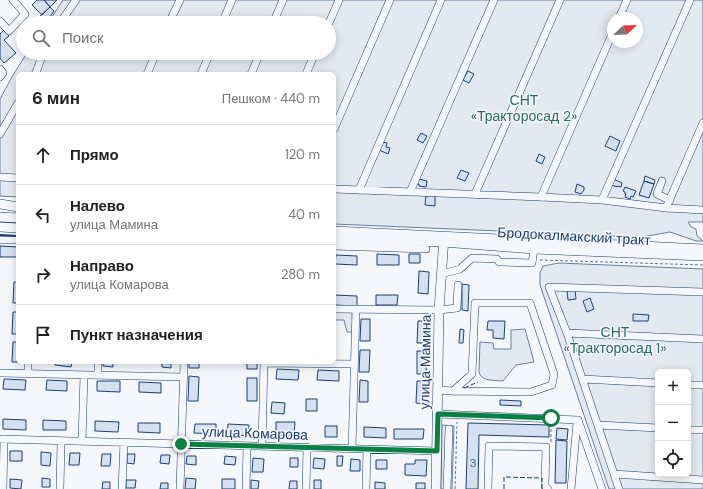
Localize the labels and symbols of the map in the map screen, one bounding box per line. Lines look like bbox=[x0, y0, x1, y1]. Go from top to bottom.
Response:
north arrow bbox=[607, 12, 643, 48]
park label: СНТ «Тракторосад 2» bbox=[471, 91, 577, 125]
street label: Бродокалмакский тракт bbox=[497, 223, 652, 249]
street label: улица Мамина bbox=[415, 314, 435, 410]
park label: СНТ «Тракторосад 1» bbox=[564, 323, 666, 357]
route start bbox=[542, 409, 560, 427]
street label: улица Комарова bbox=[202, 422, 309, 444]
route end bbox=[172, 435, 190, 453]
house number: 3 bbox=[469, 455, 477, 471]

